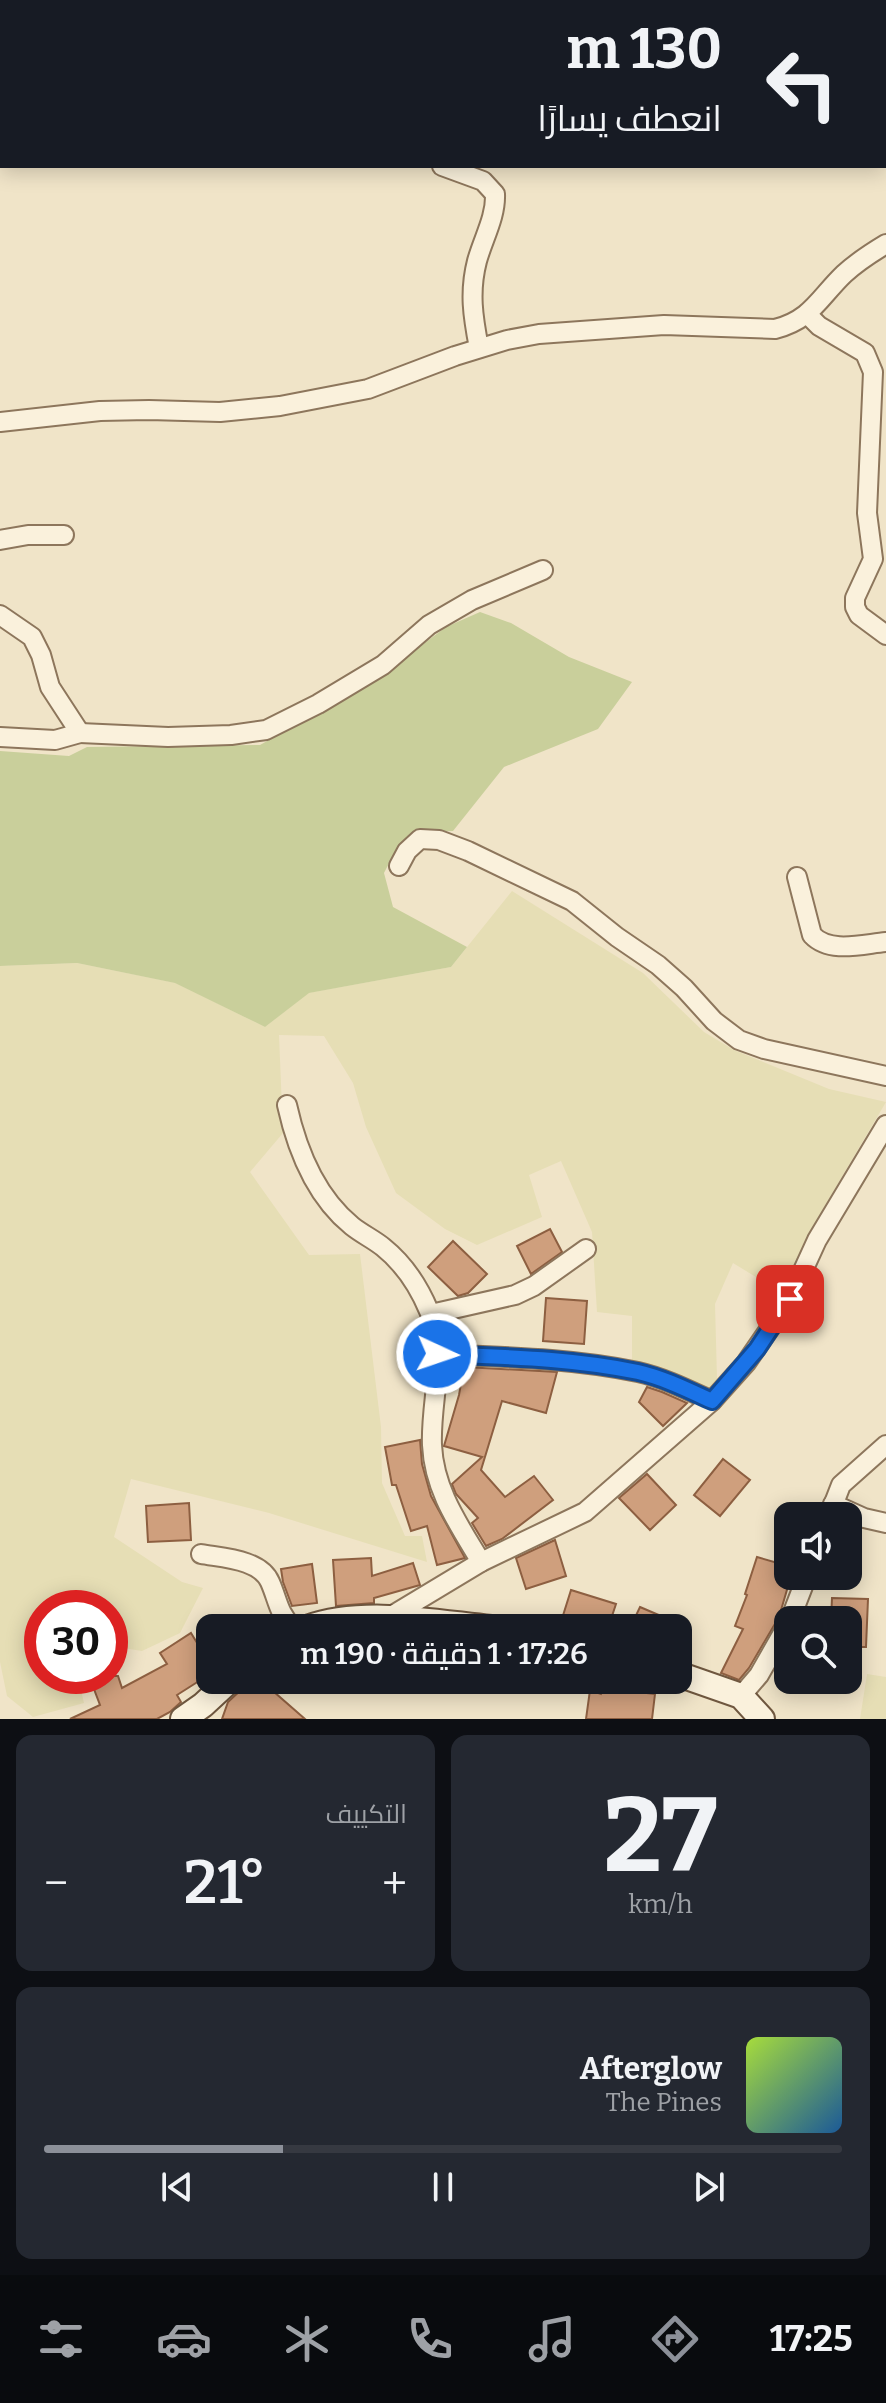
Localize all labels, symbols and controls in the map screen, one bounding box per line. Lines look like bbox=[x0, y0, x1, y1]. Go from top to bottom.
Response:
text: 130 m bbox=[566, 16, 722, 83]
icon: left bbox=[750, 32, 854, 136]
text: انعطف يسارًا bbox=[537, 97, 722, 141]
pin bbox=[756, 1265, 824, 1333]
icon: arrive bbox=[768, 1277, 812, 1321]
position arrow bbox=[395, 1312, 479, 1396]
map controls bbox=[774, 1502, 862, 1694]
button: sound bbox=[774, 1502, 862, 1590]
speed limit sign: 30 bbox=[24, 1590, 128, 1694]
button: search bbox=[774, 1606, 862, 1694]
text: 17:26 · 1 دقيقة · 190 m bbox=[300, 1636, 588, 1672]
text: 27 bbox=[604, 1774, 718, 1899]
text: التكييف bbox=[325, 1799, 407, 1830]
text: 21° bbox=[184, 1847, 266, 1919]
text: − bbox=[44, 1857, 68, 1910]
text: + bbox=[382, 1857, 407, 1910]
text: km/h bbox=[628, 1889, 693, 1920]
text: Afterglow bbox=[580, 2051, 722, 2087]
text: The Pines bbox=[605, 2087, 722, 2118]
icon: previous bbox=[155, 2165, 199, 2209]
icon: pause bbox=[421, 2165, 465, 2209]
icon: next bbox=[687, 2165, 731, 2209]
icon: filters bbox=[33, 2311, 89, 2367]
icon: car bbox=[156, 2311, 212, 2367]
icon: climate bbox=[279, 2311, 335, 2367]
icon: phone bbox=[402, 2311, 458, 2367]
icon: music bbox=[524, 2311, 580, 2367]
icon: directions bbox=[647, 2311, 703, 2367]
text: 17:25 bbox=[770, 2317, 853, 2361]

